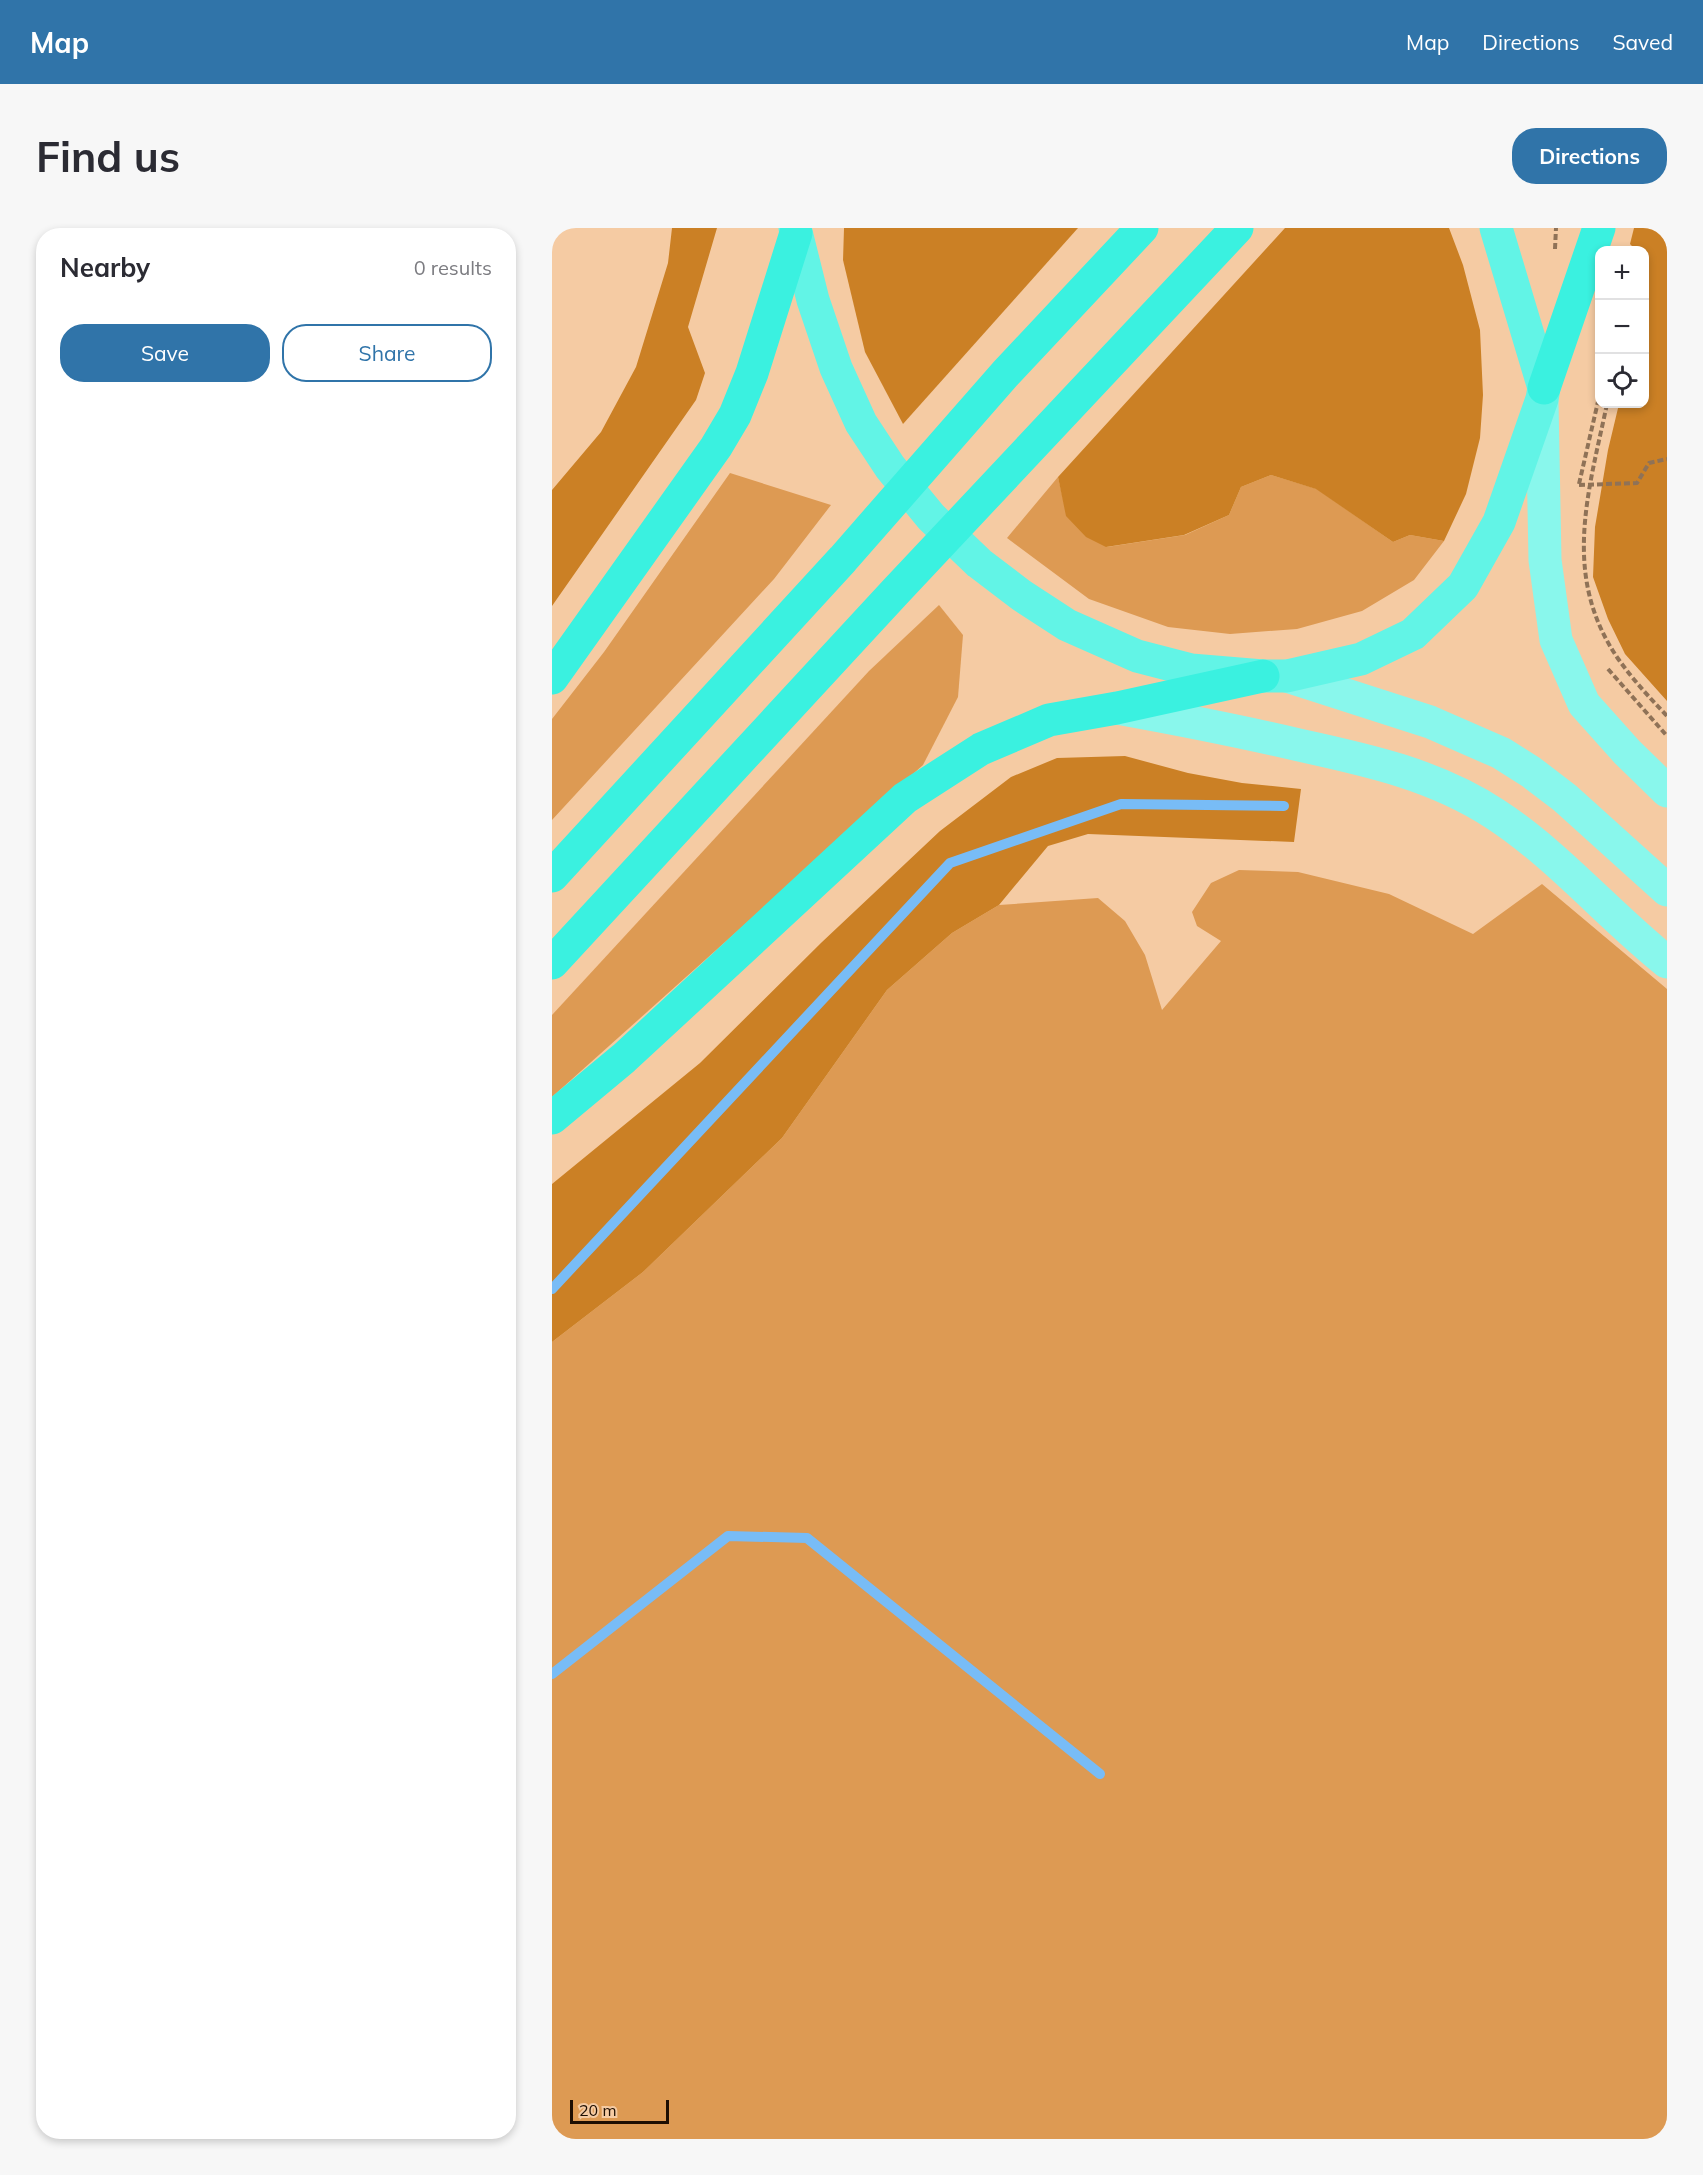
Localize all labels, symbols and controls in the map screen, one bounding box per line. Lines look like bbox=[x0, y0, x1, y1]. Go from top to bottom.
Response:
text: Map bbox=[30, 25, 89, 60]
text: Map bbox=[1406, 29, 1449, 55]
text: Directions bbox=[1482, 29, 1579, 55]
text: Saved bbox=[1612, 29, 1673, 55]
button: Directions bbox=[1512, 128, 1667, 184]
text: Find us bbox=[36, 130, 180, 183]
map controls bbox=[1595, 246, 1649, 408]
button: + bbox=[1595, 246, 1649, 300]
text: Nearby bbox=[60, 251, 150, 284]
text: 0 results bbox=[414, 255, 492, 280]
button: − bbox=[1595, 300, 1649, 354]
button: Save bbox=[60, 324, 270, 382]
button: Share bbox=[282, 324, 492, 382]
button: locate bbox=[1595, 354, 1649, 408]
scale bar bbox=[570, 2097, 669, 2124]
text: 20 m bbox=[579, 2100, 616, 2120]

